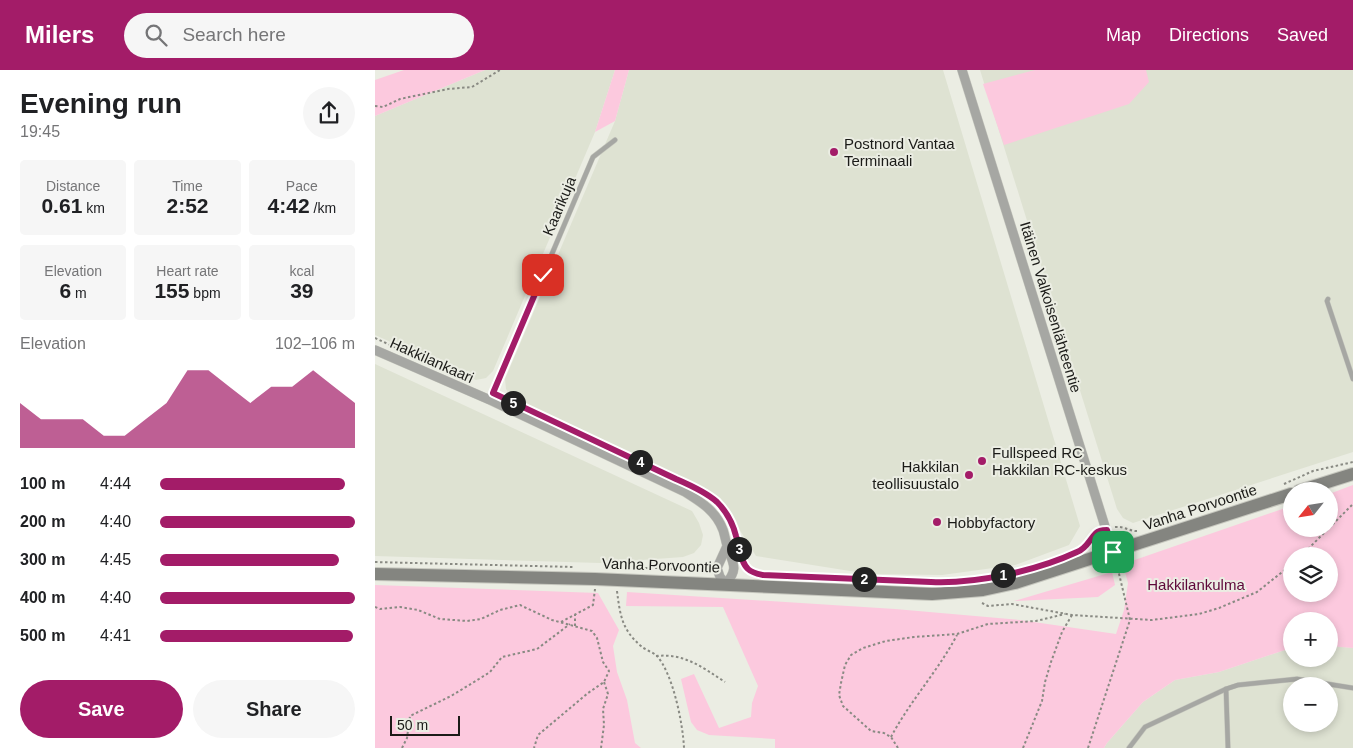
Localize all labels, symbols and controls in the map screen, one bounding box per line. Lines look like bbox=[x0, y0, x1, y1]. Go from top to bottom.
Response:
search box bbox=[124, 13, 474, 58]
text: Milers bbox=[25, 21, 94, 48]
icon: search bbox=[142, 21, 170, 49]
text: Search here bbox=[182, 24, 286, 45]
text: Map bbox=[1106, 25, 1141, 45]
text: Directions bbox=[1169, 25, 1249, 45]
text: Saved bbox=[1277, 25, 1328, 45]
button: share bbox=[303, 87, 355, 139]
text: Evening run bbox=[20, 88, 182, 119]
text: 19:45 bbox=[20, 123, 60, 140]
place label: Postnord Vantaa Terminaali bbox=[844, 135, 955, 169]
marker: Postnord Vantaa Terminaali bbox=[828, 146, 840, 158]
street label: Kaarikuja bbox=[539, 173, 579, 238]
text: Distance bbox=[46, 178, 100, 194]
text: Time bbox=[172, 178, 203, 194]
text: Pace bbox=[286, 178, 318, 194]
text: 0.61 bbox=[41, 194, 82, 217]
text: 2:52 bbox=[166, 194, 209, 217]
text: 4:42 bbox=[268, 194, 310, 217]
text: km bbox=[82, 200, 105, 216]
text: /km bbox=[310, 200, 336, 216]
street label: Itäinen Valkoisenlähteentie bbox=[1017, 219, 1085, 395]
pin bbox=[522, 254, 564, 296]
icon: check bbox=[529, 261, 557, 289]
text: Elevation bbox=[44, 263, 102, 279]
text: Heart rate bbox=[156, 263, 219, 279]
text: kcal bbox=[289, 263, 314, 279]
text: 6 bbox=[60, 279, 71, 302]
text: 155 bbox=[154, 279, 189, 302]
text: 39 bbox=[290, 279, 314, 302]
text: m bbox=[71, 285, 87, 301]
text: bpm bbox=[189, 285, 221, 301]
street label: Hakkilankaari bbox=[387, 334, 477, 386]
text: Elevation bbox=[20, 335, 86, 352]
text: 102–106 m bbox=[275, 335, 355, 352]
pin: 5 bbox=[501, 390, 525, 416]
text: 5 bbox=[510, 395, 517, 411]
place label: Fullspeed RC Hakkilan RC-keskus bbox=[992, 444, 1127, 478]
pin: 4 bbox=[627, 450, 653, 474]
text: 4 bbox=[637, 454, 644, 470]
marker: Fullspeed RC Hakkilan RC-keskus bbox=[976, 455, 988, 467]
place label: Hakkilan teollisuustalo bbox=[872, 458, 959, 492]
marker: Hakkilan teollisuustalo bbox=[963, 469, 975, 481]
text: 100 m bbox=[20, 475, 65, 492]
text: 4:44 bbox=[100, 475, 131, 492]
street label: Vanha Porvoontie bbox=[1141, 481, 1259, 533]
north arrow bbox=[1283, 482, 1337, 538]
map controls bbox=[1283, 482, 1338, 732]
text: 200 m bbox=[20, 513, 65, 530]
text: 4:40 bbox=[100, 513, 131, 530]
place label: Hobbyfactory bbox=[947, 514, 1036, 531]
marker: Hobbyfactory bbox=[931, 516, 943, 528]
pin bbox=[1092, 531, 1134, 573]
pin: 3 bbox=[727, 536, 751, 562]
icon: arrive bbox=[1099, 538, 1127, 566]
text: 3 bbox=[736, 541, 743, 557]
button: layers bbox=[1283, 547, 1338, 602]
text: 300 m bbox=[20, 551, 65, 568]
text: 4:45 bbox=[100, 551, 131, 568]
street label: Vanha Porvoontie bbox=[602, 554, 720, 576]
pin: 1 bbox=[991, 562, 1015, 588]
pin: 2 bbox=[851, 566, 877, 592]
text: 1 bbox=[1000, 567, 1007, 583]
text: 2 bbox=[861, 571, 868, 587]
park label: Hakkilankulma bbox=[1147, 576, 1245, 593]
text: 400 m bbox=[20, 589, 65, 606]
text: 4:40 bbox=[100, 589, 131, 606]
button: + bbox=[1283, 612, 1338, 667]
text: 500 m bbox=[20, 627, 65, 644]
text: 4:41 bbox=[100, 627, 131, 644]
button: − bbox=[1283, 677, 1338, 732]
button: Save bbox=[20, 680, 183, 738]
button: Share bbox=[193, 680, 355, 738]
scale bar bbox=[390, 713, 460, 736]
text: 50 m bbox=[397, 717, 428, 733]

